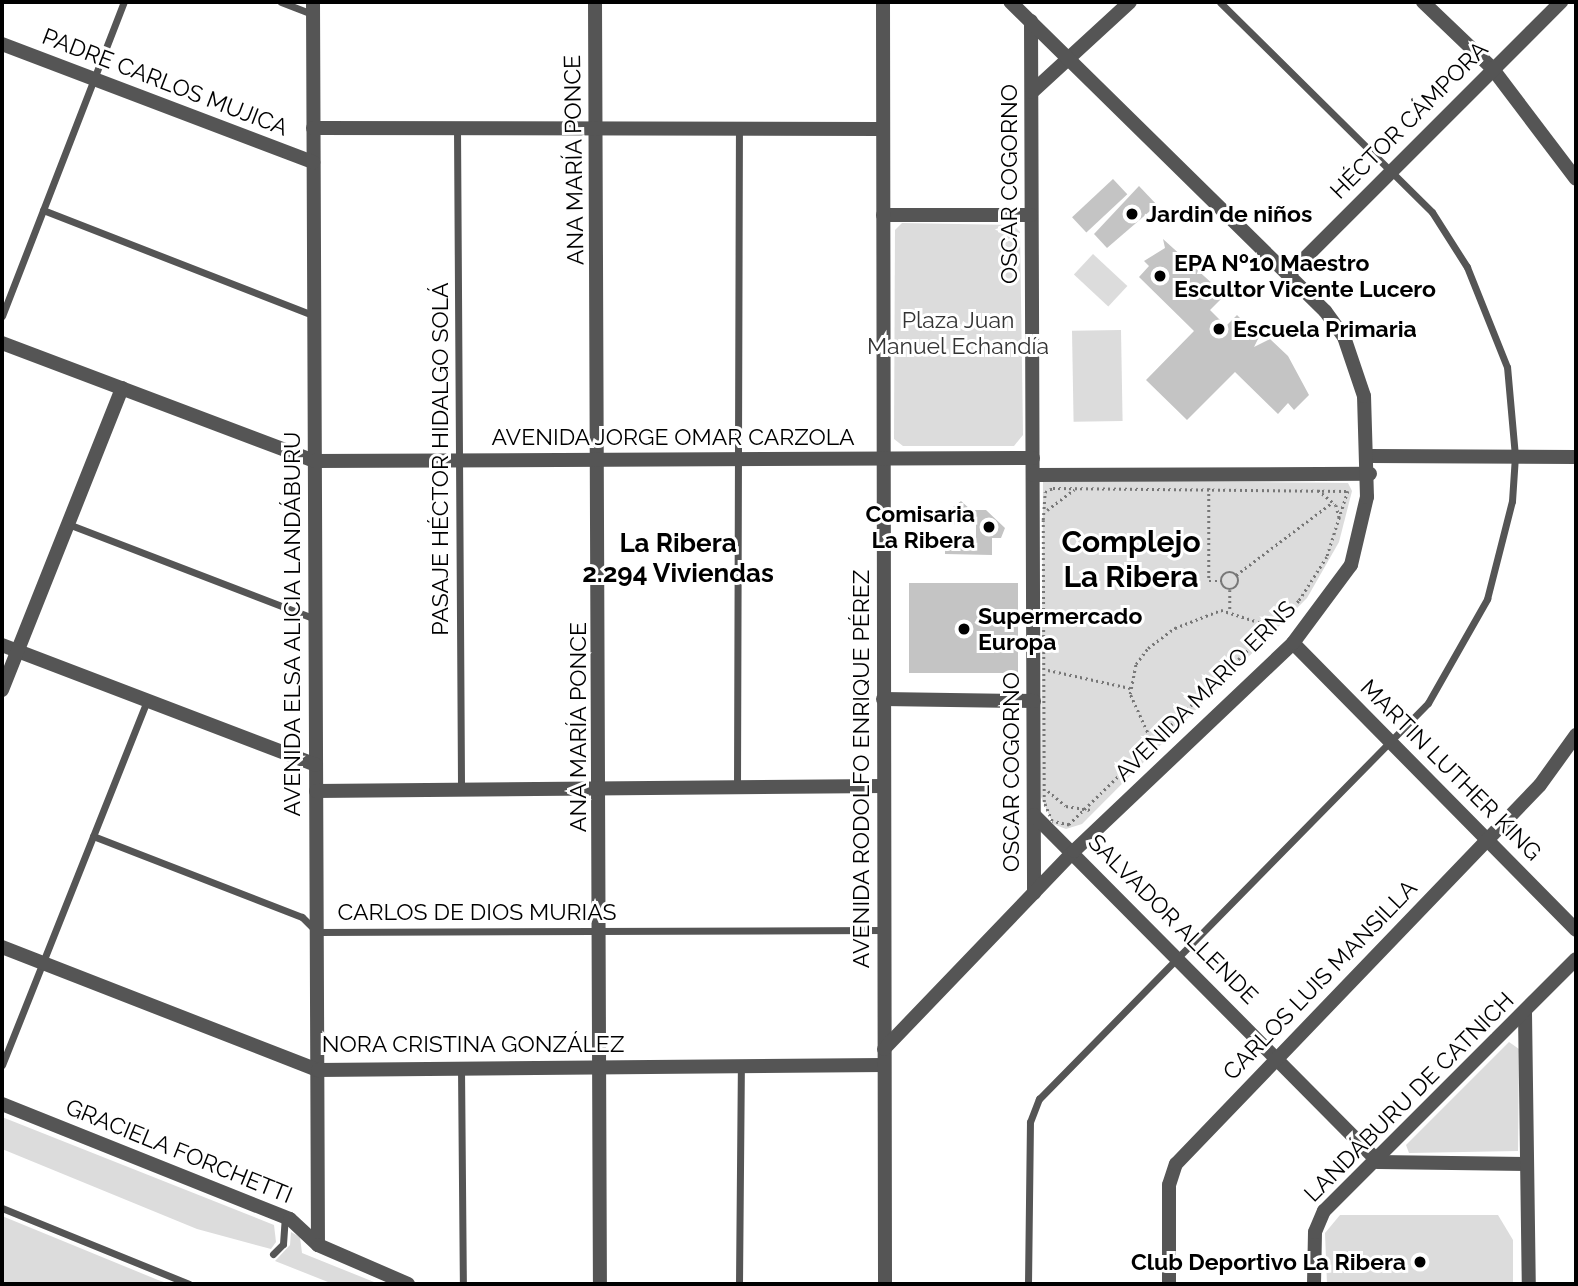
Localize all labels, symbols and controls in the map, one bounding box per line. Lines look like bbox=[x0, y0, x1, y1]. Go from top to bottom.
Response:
street label: PADRE CARLOS MUJICA bbox=[38, 22, 292, 142]
street label: HÉCTOR CÁMPORA bbox=[1325, 36, 1493, 204]
street label: ANA MARÍA PONCE bbox=[558, 54, 590, 266]
street label: OSCAR COGORNO bbox=[995, 84, 1023, 284]
place label: Jardin de niños bbox=[1146, 200, 1312, 228]
marker: Jardin de niños bbox=[1124, 206, 1140, 222]
place label: EPA Nº10 Maestro Escultor Vicente Lucero bbox=[1174, 249, 1437, 303]
marker: EPA Nº10 Maestro Escultor Vicente Lucero bbox=[1152, 268, 1168, 284]
street label: PASAJE HÉCTOR HIDALGO SOLÁ bbox=[426, 282, 454, 636]
park label: Plaza Juan Manuel Echandía bbox=[867, 306, 1049, 360]
place label: Escuela Primaria bbox=[1233, 315, 1417, 343]
marker: Escuela Primaria bbox=[1211, 321, 1227, 337]
street label: AVENIDA JORGE OMAR CARZOLA bbox=[491, 423, 855, 451]
street label: AVENIDA ELSA ALICIA LANDÁBURU bbox=[278, 430, 306, 818]
place label: Comisaria La Ribera bbox=[866, 500, 975, 554]
marker: Comisaria La Ribera bbox=[981, 519, 997, 535]
district label: Complejo La Ribera bbox=[1061, 524, 1201, 594]
district label: La Ribera 2.294 Viviendas bbox=[582, 528, 774, 590]
street label: AVENIDA RODOLFO ENRIQUE PÉREZ bbox=[847, 569, 875, 969]
street label: AVENIDA MARIO ERNS bbox=[1109, 595, 1301, 787]
place label: Supermercado Europa bbox=[978, 602, 1142, 656]
street label: ANA MARÍA PONCE bbox=[564, 621, 592, 833]
marker: Supermercado Europa bbox=[956, 621, 972, 637]
street label: OSCAR COGORNO bbox=[997, 672, 1025, 872]
street label: MARTIN LUTHER KING bbox=[1355, 674, 1547, 866]
street label: SALVADOR ALLENDE bbox=[1082, 828, 1264, 1010]
street label: CARLOS LUIS MANSILLA bbox=[1217, 874, 1423, 1086]
street label: CARLOS DE DIOS MURIAS bbox=[337, 898, 617, 926]
street label: LANDÁBURU DE CATNICH bbox=[1298, 986, 1520, 1208]
street label: NORA CRISTINA GONZÁLEZ bbox=[321, 1030, 625, 1058]
street label: GRACIELA FORCHETTI bbox=[61, 1093, 297, 1209]
place label: Club Deportivo La Ribera bbox=[1131, 1248, 1406, 1276]
marker: Club Deportivo La Ribera bbox=[1412, 1254, 1428, 1270]

